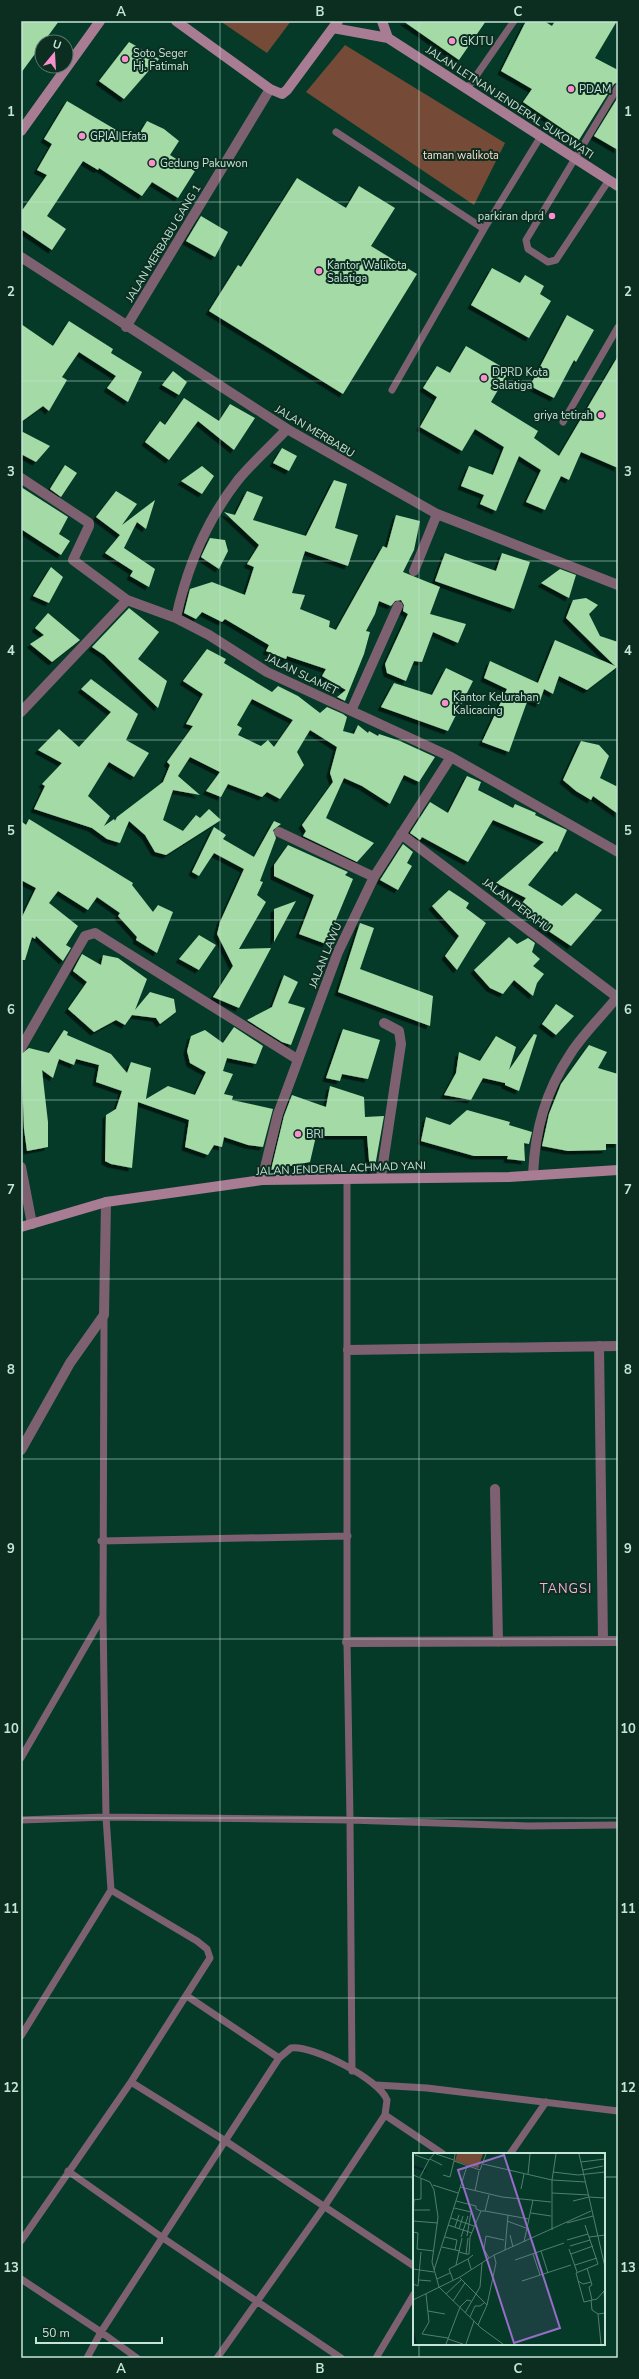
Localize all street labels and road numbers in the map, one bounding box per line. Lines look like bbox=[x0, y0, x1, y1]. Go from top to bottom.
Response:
street label: JALAN LETNAN JENDERAL SUKOWATI bbox=[422, 42, 596, 162]
street label: JALAN MERBABU GANG 1 bbox=[122, 182, 205, 306]
street label: JALAN MERBABU bbox=[271, 401, 357, 461]
street label: JALAN SLAMET bbox=[262, 650, 341, 699]
street label: JALAN PERAHU bbox=[479, 874, 554, 936]
street label: JALAN LAWU bbox=[305, 920, 345, 991]
street label: JALAN JENDERAL ACHMAD YANI bbox=[255, 1158, 426, 1179]

